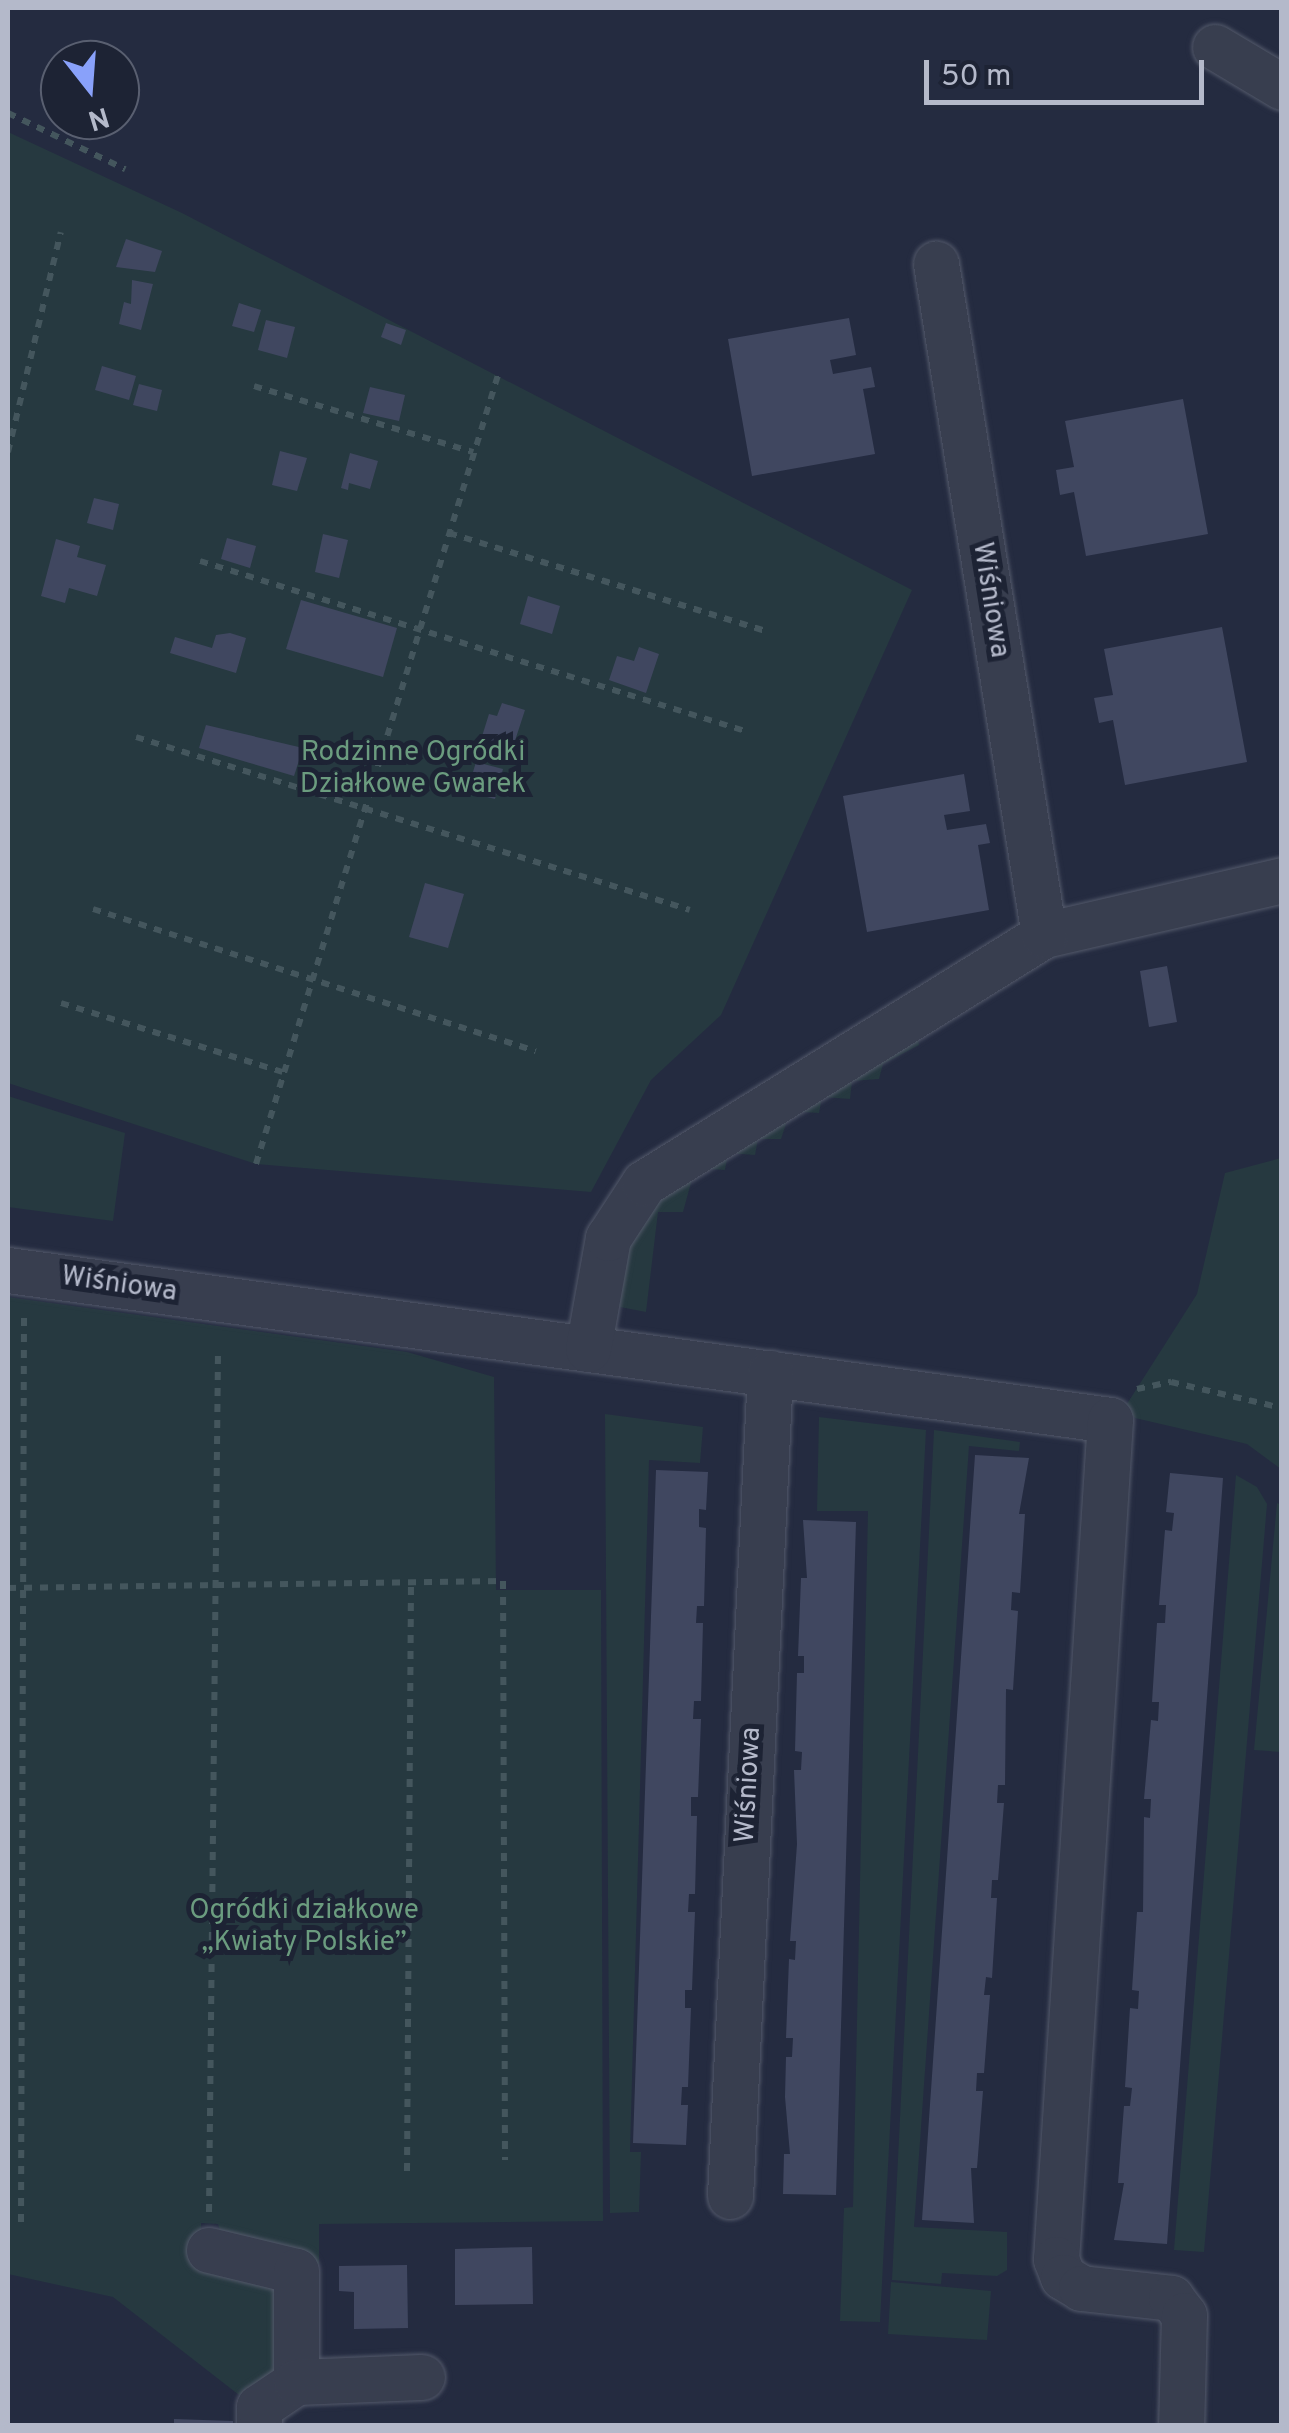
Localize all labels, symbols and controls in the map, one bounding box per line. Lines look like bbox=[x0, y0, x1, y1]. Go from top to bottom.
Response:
north arrow bbox=[40, 40, 140, 140]
scale bar bbox=[929, 40, 1209, 102]
text: 50 m bbox=[941, 59, 1011, 96]
text: N bbox=[83, 97, 113, 137]
street label: Wiśniowa bbox=[964, 540, 1016, 660]
park label: Rodzinne Ogródki Działkowe Gwarek bbox=[300, 736, 526, 802]
street label: Wiśniowa bbox=[59, 1260, 179, 1310]
street label: Wiśniowa bbox=[729, 1726, 769, 1844]
park label: Ogródki działkowe „Kwiaty Polskie” bbox=[189, 1894, 419, 1960]

